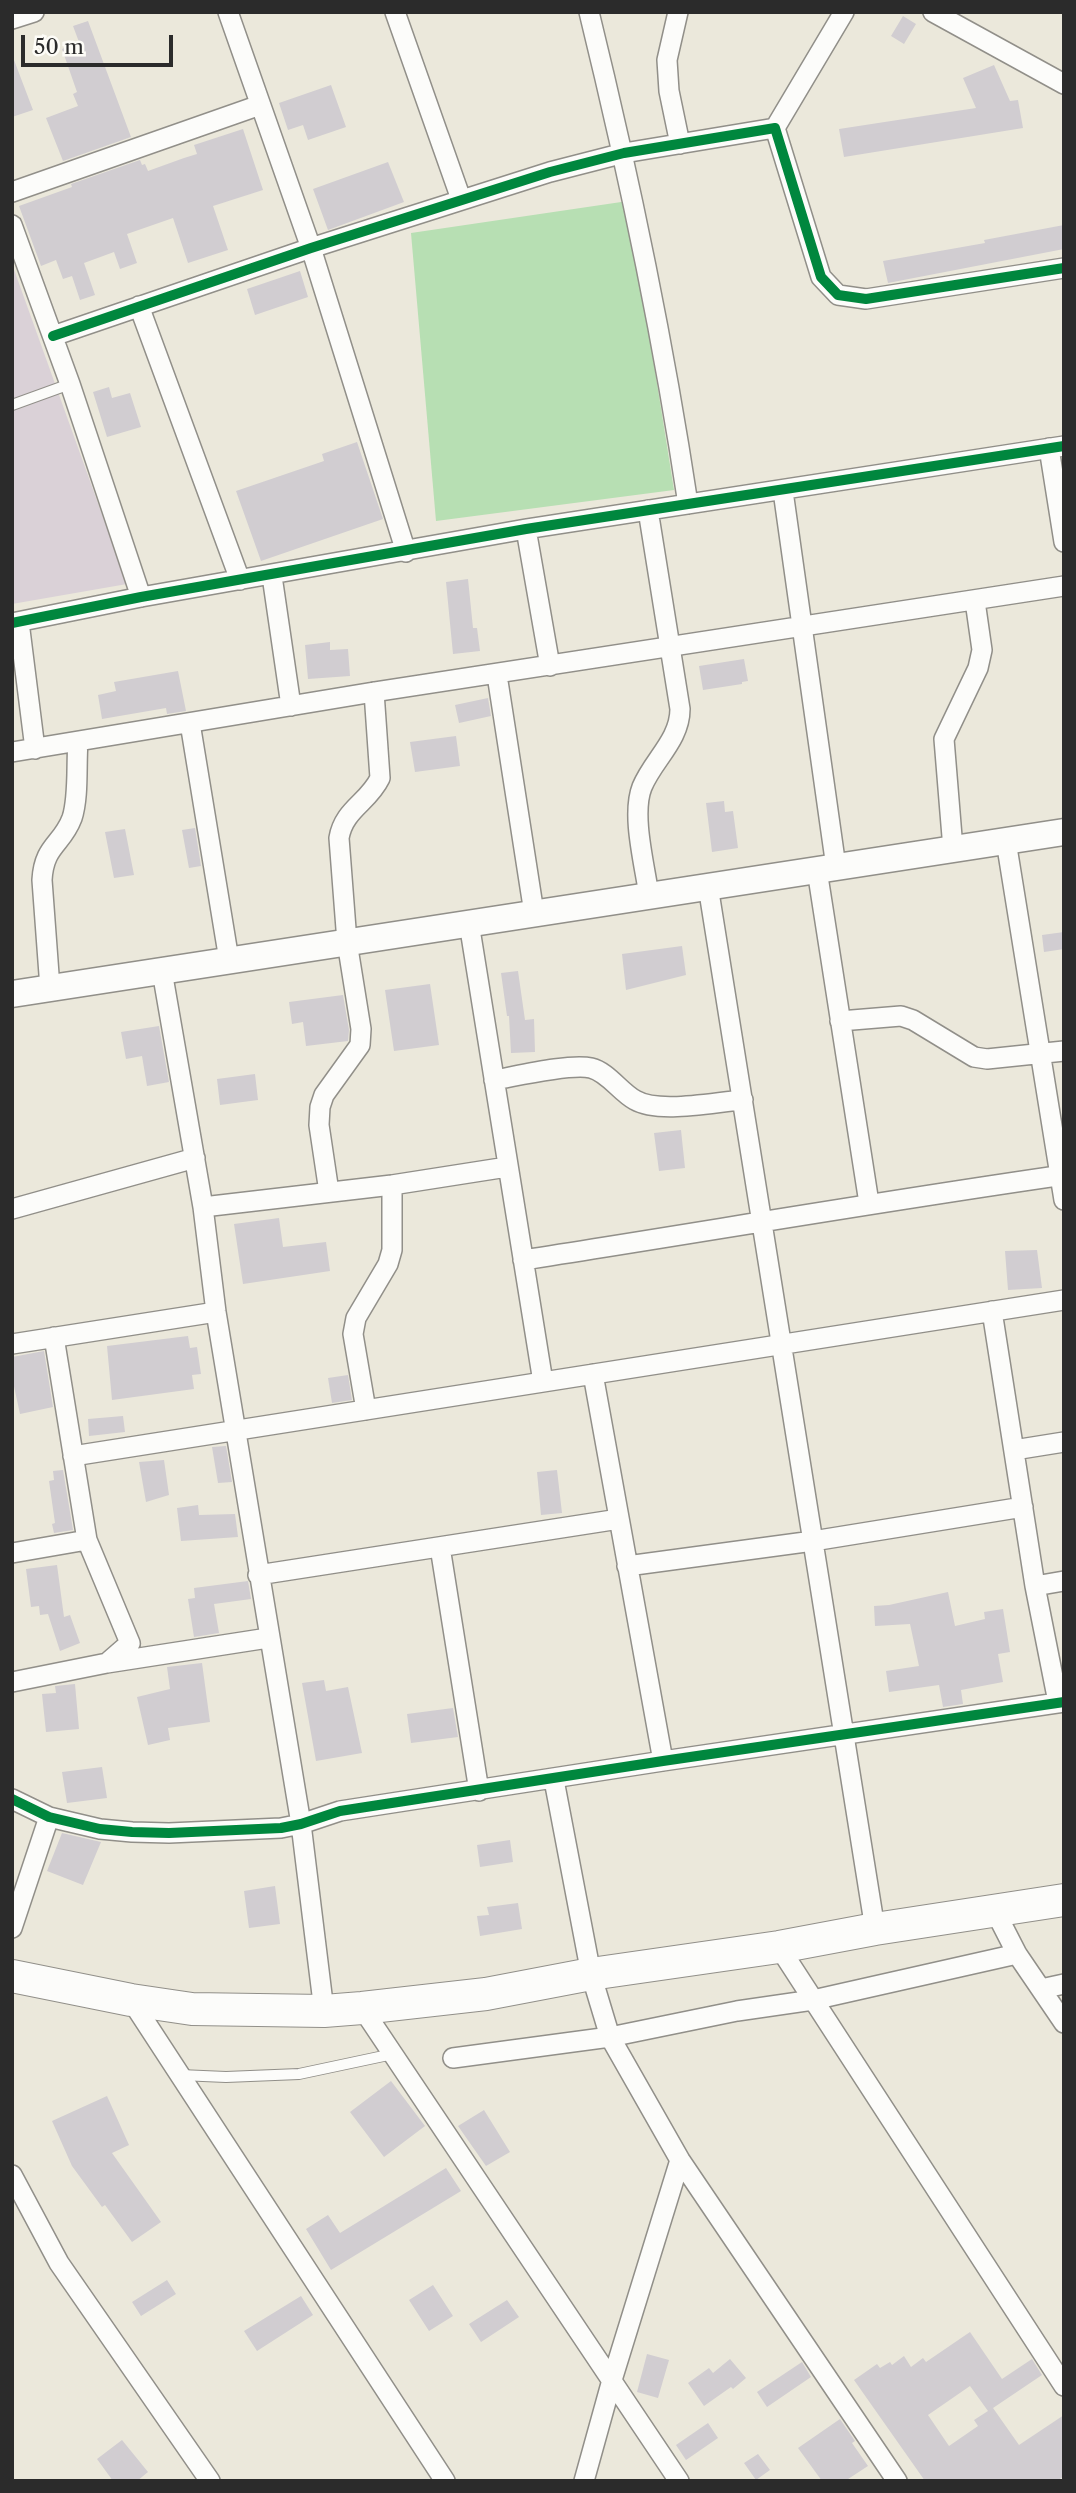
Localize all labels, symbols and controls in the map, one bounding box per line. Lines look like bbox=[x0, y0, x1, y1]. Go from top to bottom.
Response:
scale bar bbox=[24, 21, 177, 65]
text: 50 m bbox=[34, 34, 84, 59]

